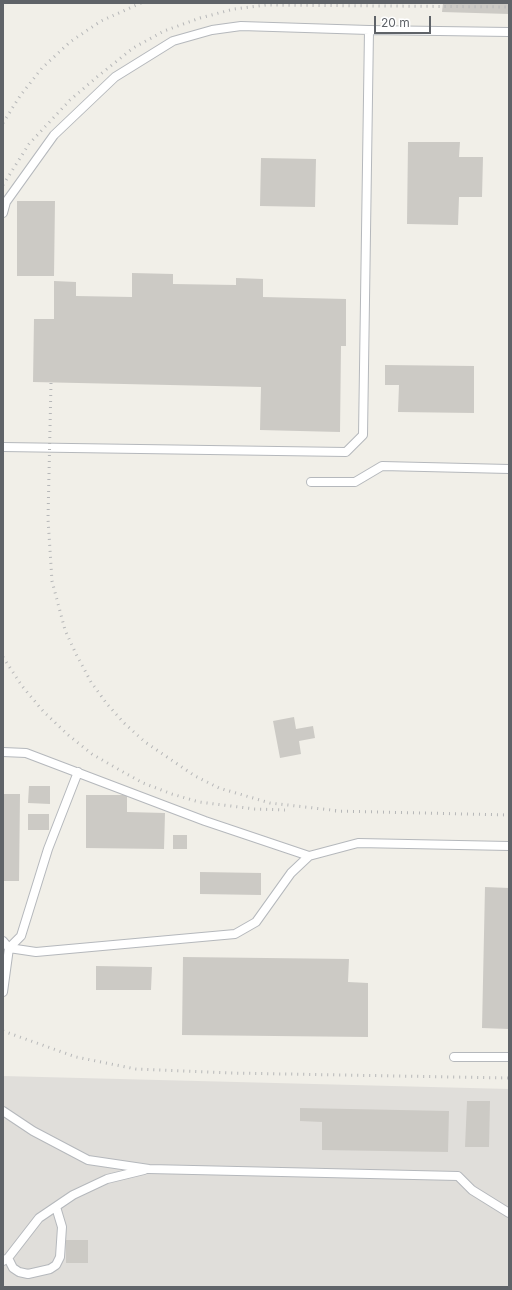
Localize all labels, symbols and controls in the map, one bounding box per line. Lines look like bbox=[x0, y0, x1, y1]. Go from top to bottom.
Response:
scale bar bbox=[376, 8, 433, 34]
text: 20 m bbox=[381, 15, 410, 30]

